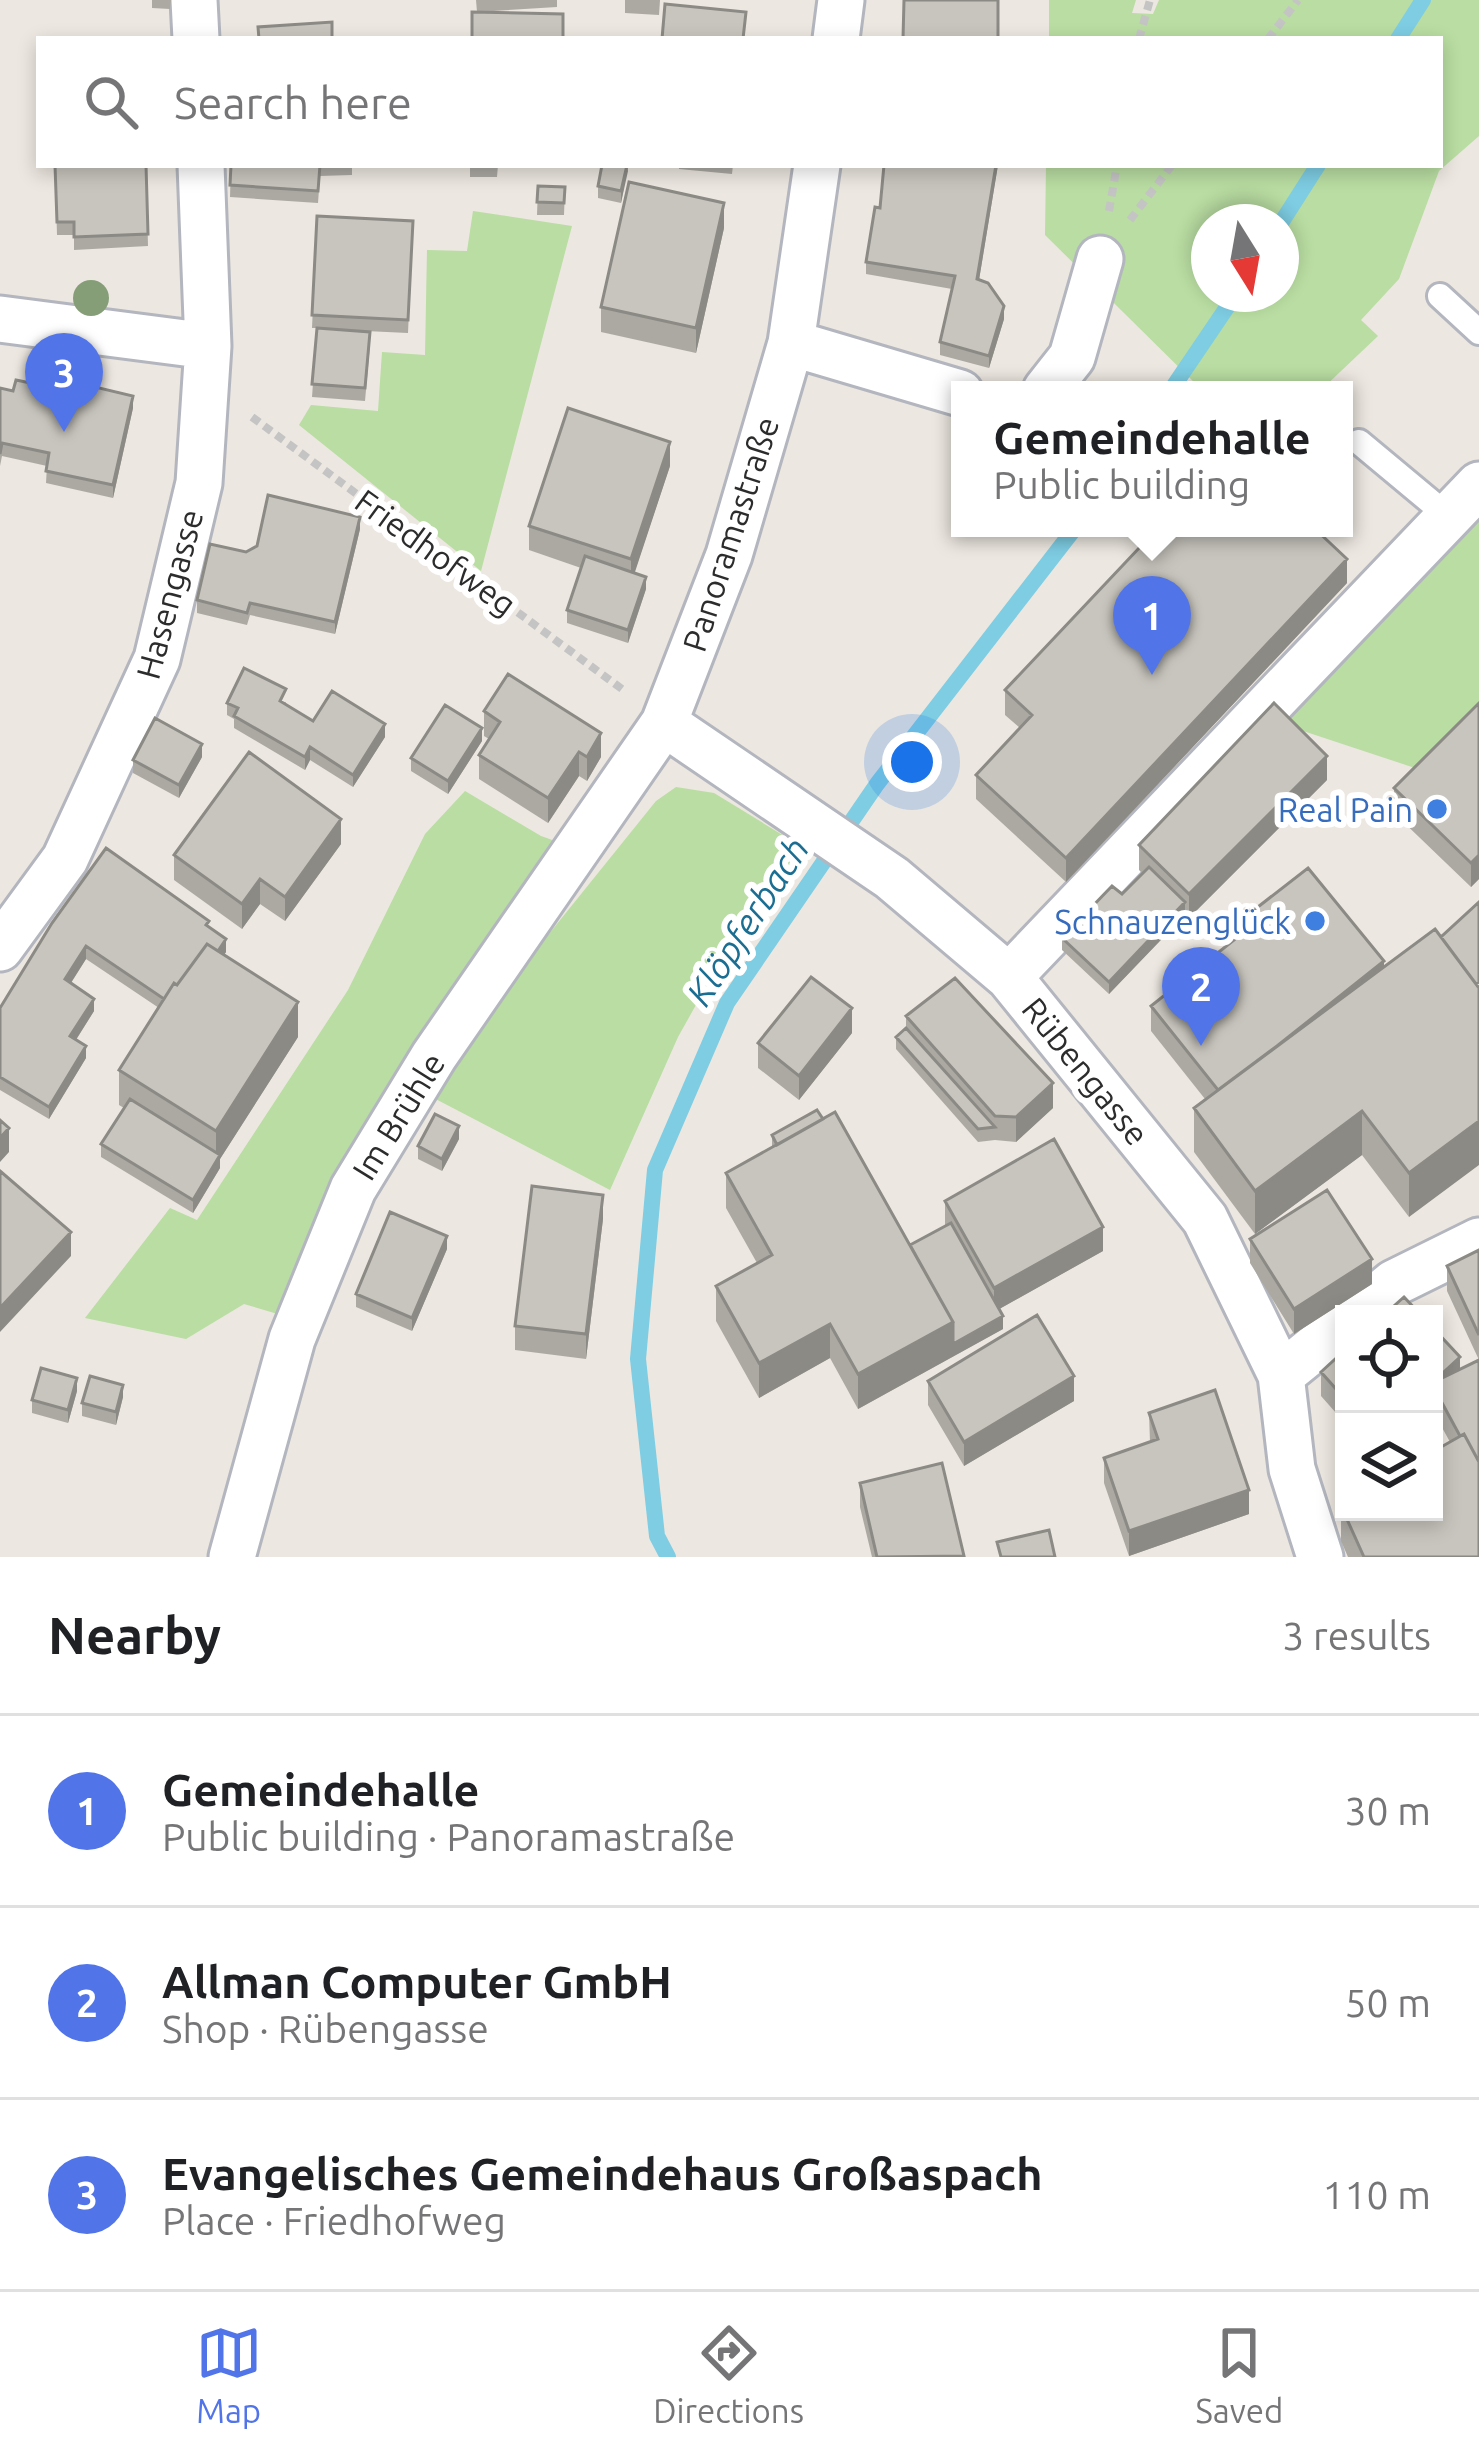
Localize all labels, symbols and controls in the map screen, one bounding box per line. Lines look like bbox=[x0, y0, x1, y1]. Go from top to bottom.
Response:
search box bbox=[36, 36, 1443, 168]
icon: search bbox=[78, 69, 144, 135]
text: Search here bbox=[174, 77, 412, 128]
north arrow bbox=[1191, 204, 1299, 312]
pin: 3 bbox=[25, 333, 103, 432]
popup bbox=[951, 381, 1353, 537]
street label: Panoramastraße bbox=[675, 412, 785, 656]
text: Gemeindehalle bbox=[993, 412, 1311, 463]
text: Public building bbox=[993, 463, 1250, 506]
street label: Friedhofweg bbox=[349, 481, 523, 623]
street label: Hasengasse bbox=[129, 505, 209, 683]
pin: 1 bbox=[1113, 576, 1191, 675]
your location bbox=[882, 732, 942, 792]
place label: Real Pain bbox=[1278, 791, 1413, 828]
marker: Real Pain bbox=[1424, 796, 1450, 822]
water label: Klöpferbach bbox=[678, 829, 816, 1013]
place label: Schnauzenglück bbox=[1054, 903, 1291, 940]
marker: Schnauzenglück bbox=[1302, 908, 1328, 934]
pin: 2 bbox=[1162, 947, 1240, 1046]
street label: Rübengasse bbox=[1015, 990, 1157, 1152]
street label: Im Brühle bbox=[345, 1046, 451, 1186]
map controls bbox=[1335, 1305, 1443, 1521]
button: locate bbox=[1335, 1305, 1443, 1413]
button: layers bbox=[1335, 1413, 1443, 1521]
text: Nearby bbox=[48, 1606, 221, 1664]
text: 3 results bbox=[1282, 1614, 1431, 1657]
text: Gemeindehalle bbox=[162, 1764, 479, 1815]
text: 1 bbox=[76, 1789, 98, 1832]
text: 30 m bbox=[1344, 1789, 1431, 1832]
text: Public building · Panoramastraße bbox=[162, 1815, 735, 1858]
text: Allman Computer GmbH bbox=[162, 1956, 672, 2007]
text: 2 bbox=[76, 1981, 98, 2024]
text: 50 m bbox=[1344, 1981, 1431, 2024]
text: Shop · Rübengasse bbox=[162, 2007, 489, 2050]
text: Evangelisches Gemeindehaus Großaspach bbox=[162, 2148, 1043, 2199]
text: 3 bbox=[76, 2173, 98, 2216]
text: 110 m bbox=[1322, 2173, 1431, 2216]
text: Place · Friedhofweg bbox=[162, 2199, 506, 2242]
tab: Map bbox=[196, 2320, 262, 2429]
tab: Directions bbox=[653, 2320, 804, 2429]
tab: Saved bbox=[1195, 2320, 1283, 2429]

